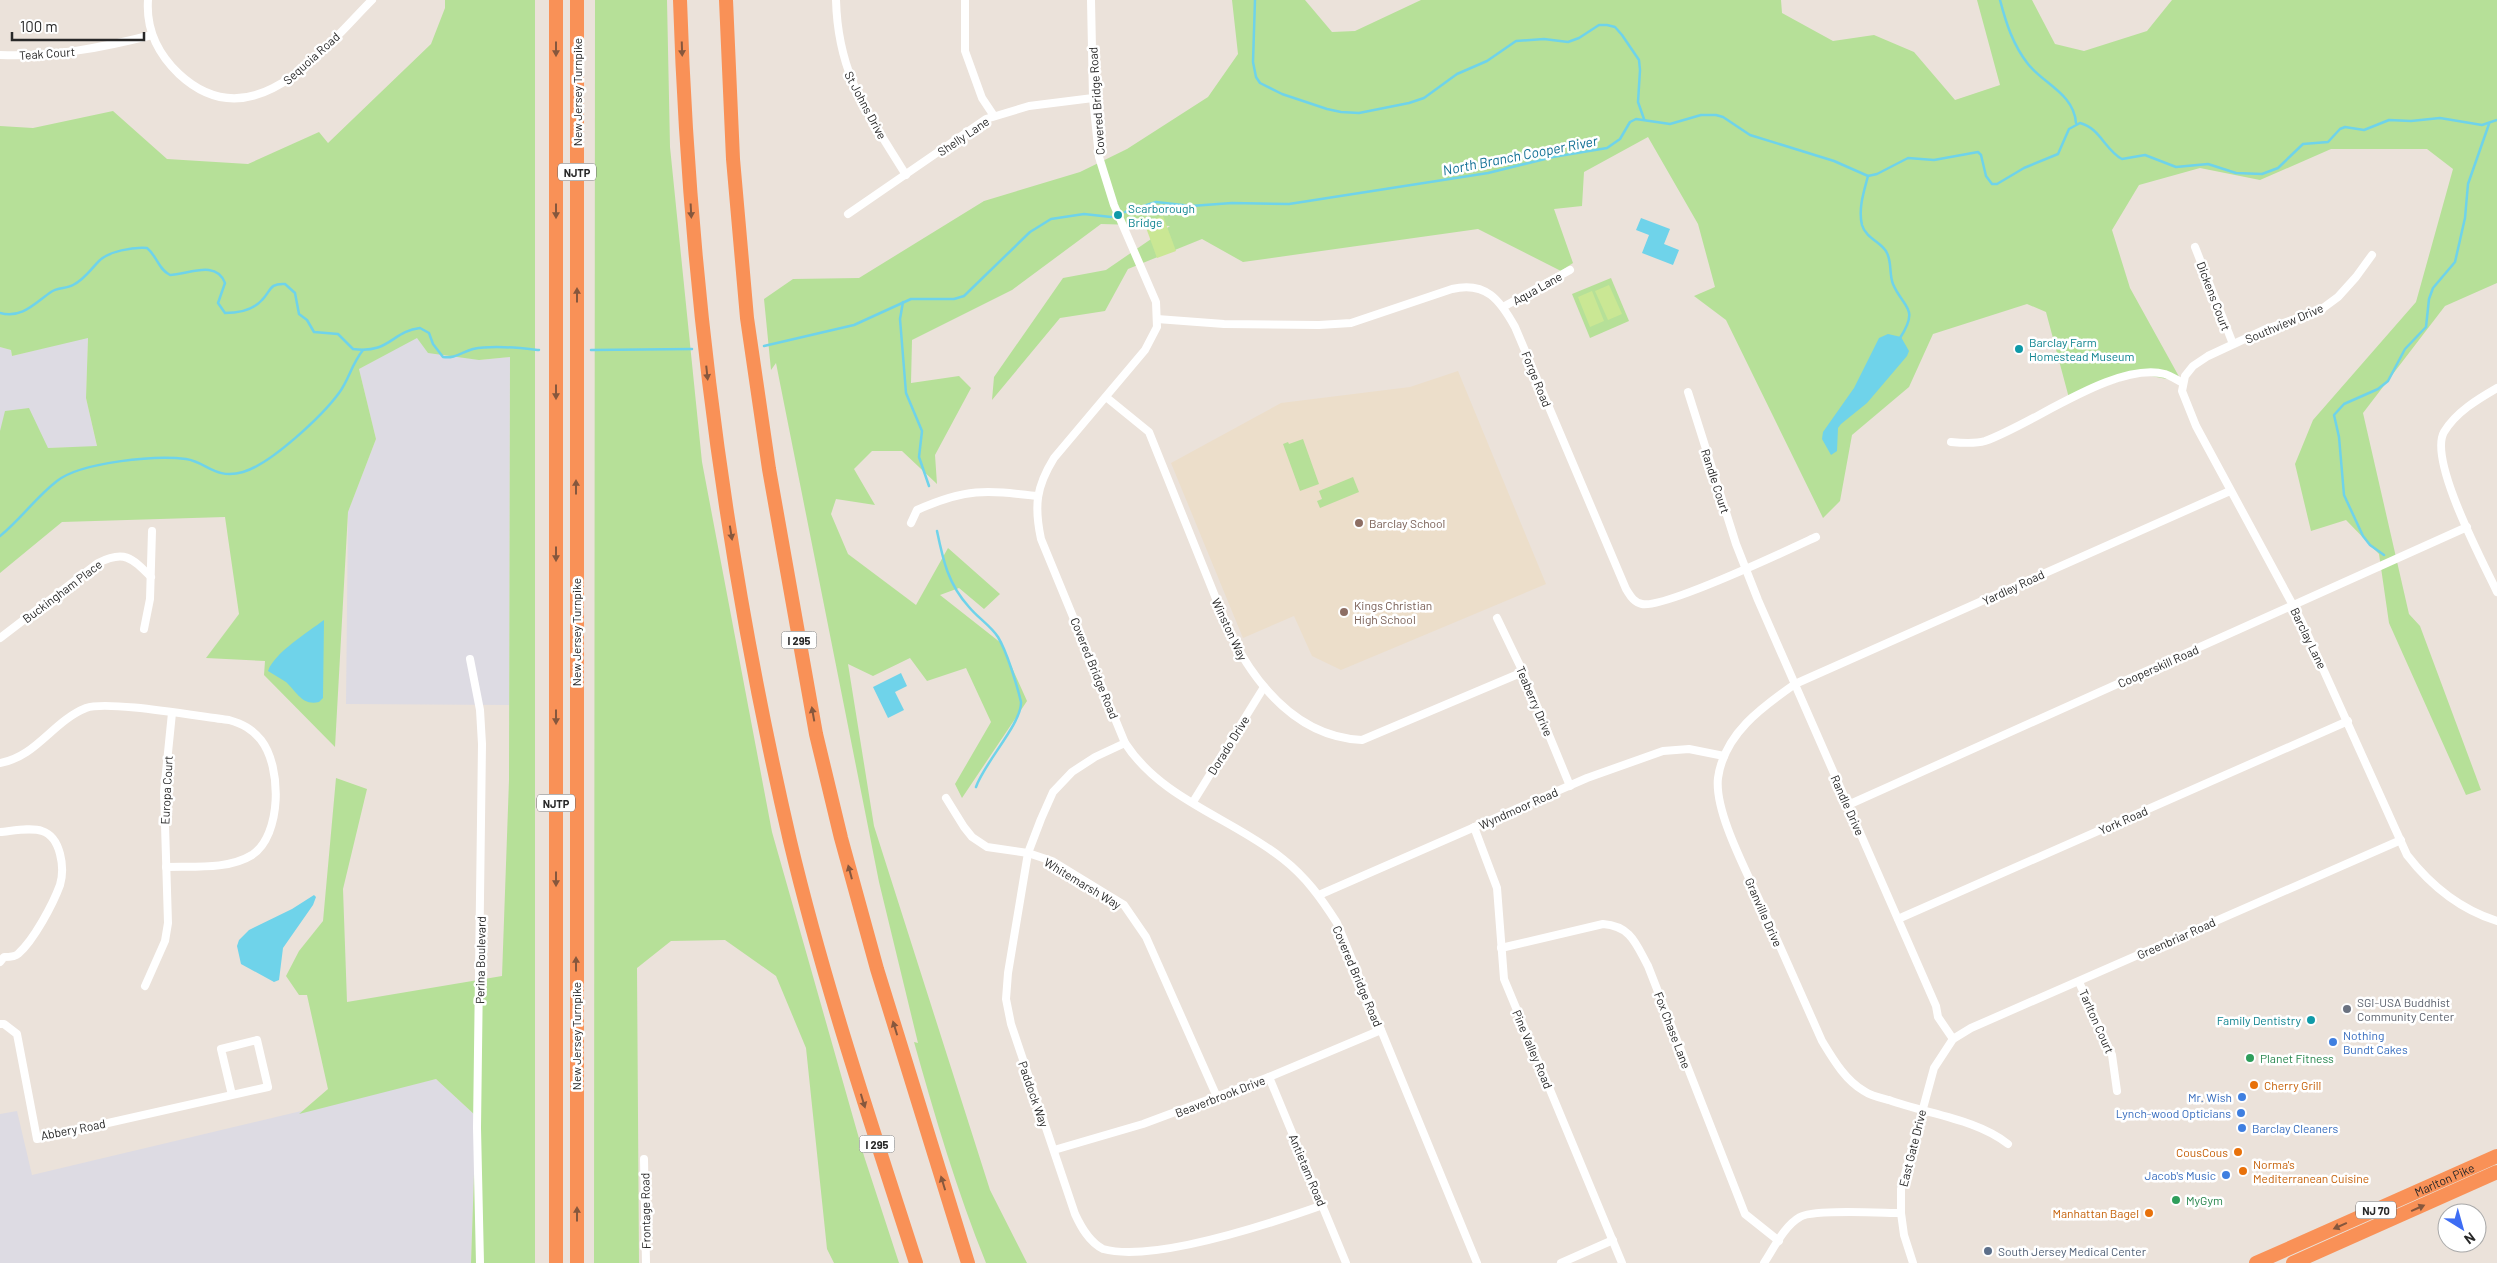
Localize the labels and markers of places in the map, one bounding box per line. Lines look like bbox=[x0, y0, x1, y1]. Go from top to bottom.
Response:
place label: Scarborough Bridge bbox=[1128, 201, 1195, 229]
marker: Scarborough Bridge bbox=[1112, 209, 1124, 221]
place label: Barclay Farm Homestead Museum bbox=[2029, 335, 2134, 363]
marker: Barclay Farm Homestead Museum bbox=[2013, 343, 2025, 355]
place label: Barclay School bbox=[1369, 516, 1445, 530]
marker: Barclay School bbox=[1353, 517, 1365, 529]
place label: Kings Christian High School bbox=[1354, 598, 1432, 626]
marker: Kings Christian High School bbox=[1338, 606, 1350, 618]
place label: SGI-USA Buddhist Community Center bbox=[2357, 995, 2455, 1023]
marker: SGI-USA Buddhist Community Center bbox=[2341, 1003, 2353, 1015]
place label: Family Dentistry bbox=[2217, 1013, 2301, 1027]
marker: Family Dentistry bbox=[2305, 1014, 2317, 1026]
place label: Nothing Bundt Cakes bbox=[2343, 1028, 2408, 1056]
marker: Nothing Bundt Cakes bbox=[2327, 1036, 2339, 1048]
place label: Planet Fitness bbox=[2260, 1051, 2334, 1065]
marker: Planet Fitness bbox=[2244, 1052, 2256, 1064]
place label: Cherry Grill bbox=[2264, 1078, 2321, 1092]
marker: Cherry Grill bbox=[2248, 1079, 2260, 1091]
place label: Mr. Wish bbox=[2188, 1090, 2232, 1104]
marker: Mr. Wish bbox=[2236, 1091, 2248, 1103]
place label: Lynch-wood Opticians bbox=[2116, 1106, 2231, 1120]
marker: Lynch-wood Opticians bbox=[2235, 1107, 2247, 1119]
place label: Barclay Cleaners bbox=[2252, 1121, 2339, 1135]
marker: Barclay Cleaners bbox=[2236, 1122, 2248, 1134]
place label: CousCous bbox=[2176, 1145, 2228, 1159]
marker: CousCous bbox=[2232, 1146, 2244, 1158]
place label: Norma's Mediterranean Cuisine bbox=[2253, 1157, 2369, 1185]
marker: Norma's Mediterranean Cuisine bbox=[2237, 1165, 2249, 1177]
place label: Jacob's Music bbox=[2144, 1168, 2216, 1182]
marker: Jacob's Music bbox=[2220, 1169, 2232, 1181]
place label: MyGym bbox=[2186, 1193, 2223, 1207]
marker: MyGym bbox=[2170, 1194, 2182, 1206]
place label: Manhattan Bagel bbox=[2052, 1206, 2139, 1220]
marker: Manhattan Bagel bbox=[2143, 1207, 2155, 1219]
place label: South Jersey Medical Center bbox=[1998, 1244, 2147, 1258]
marker: South Jersey Medical Center bbox=[1982, 1245, 1994, 1257]

